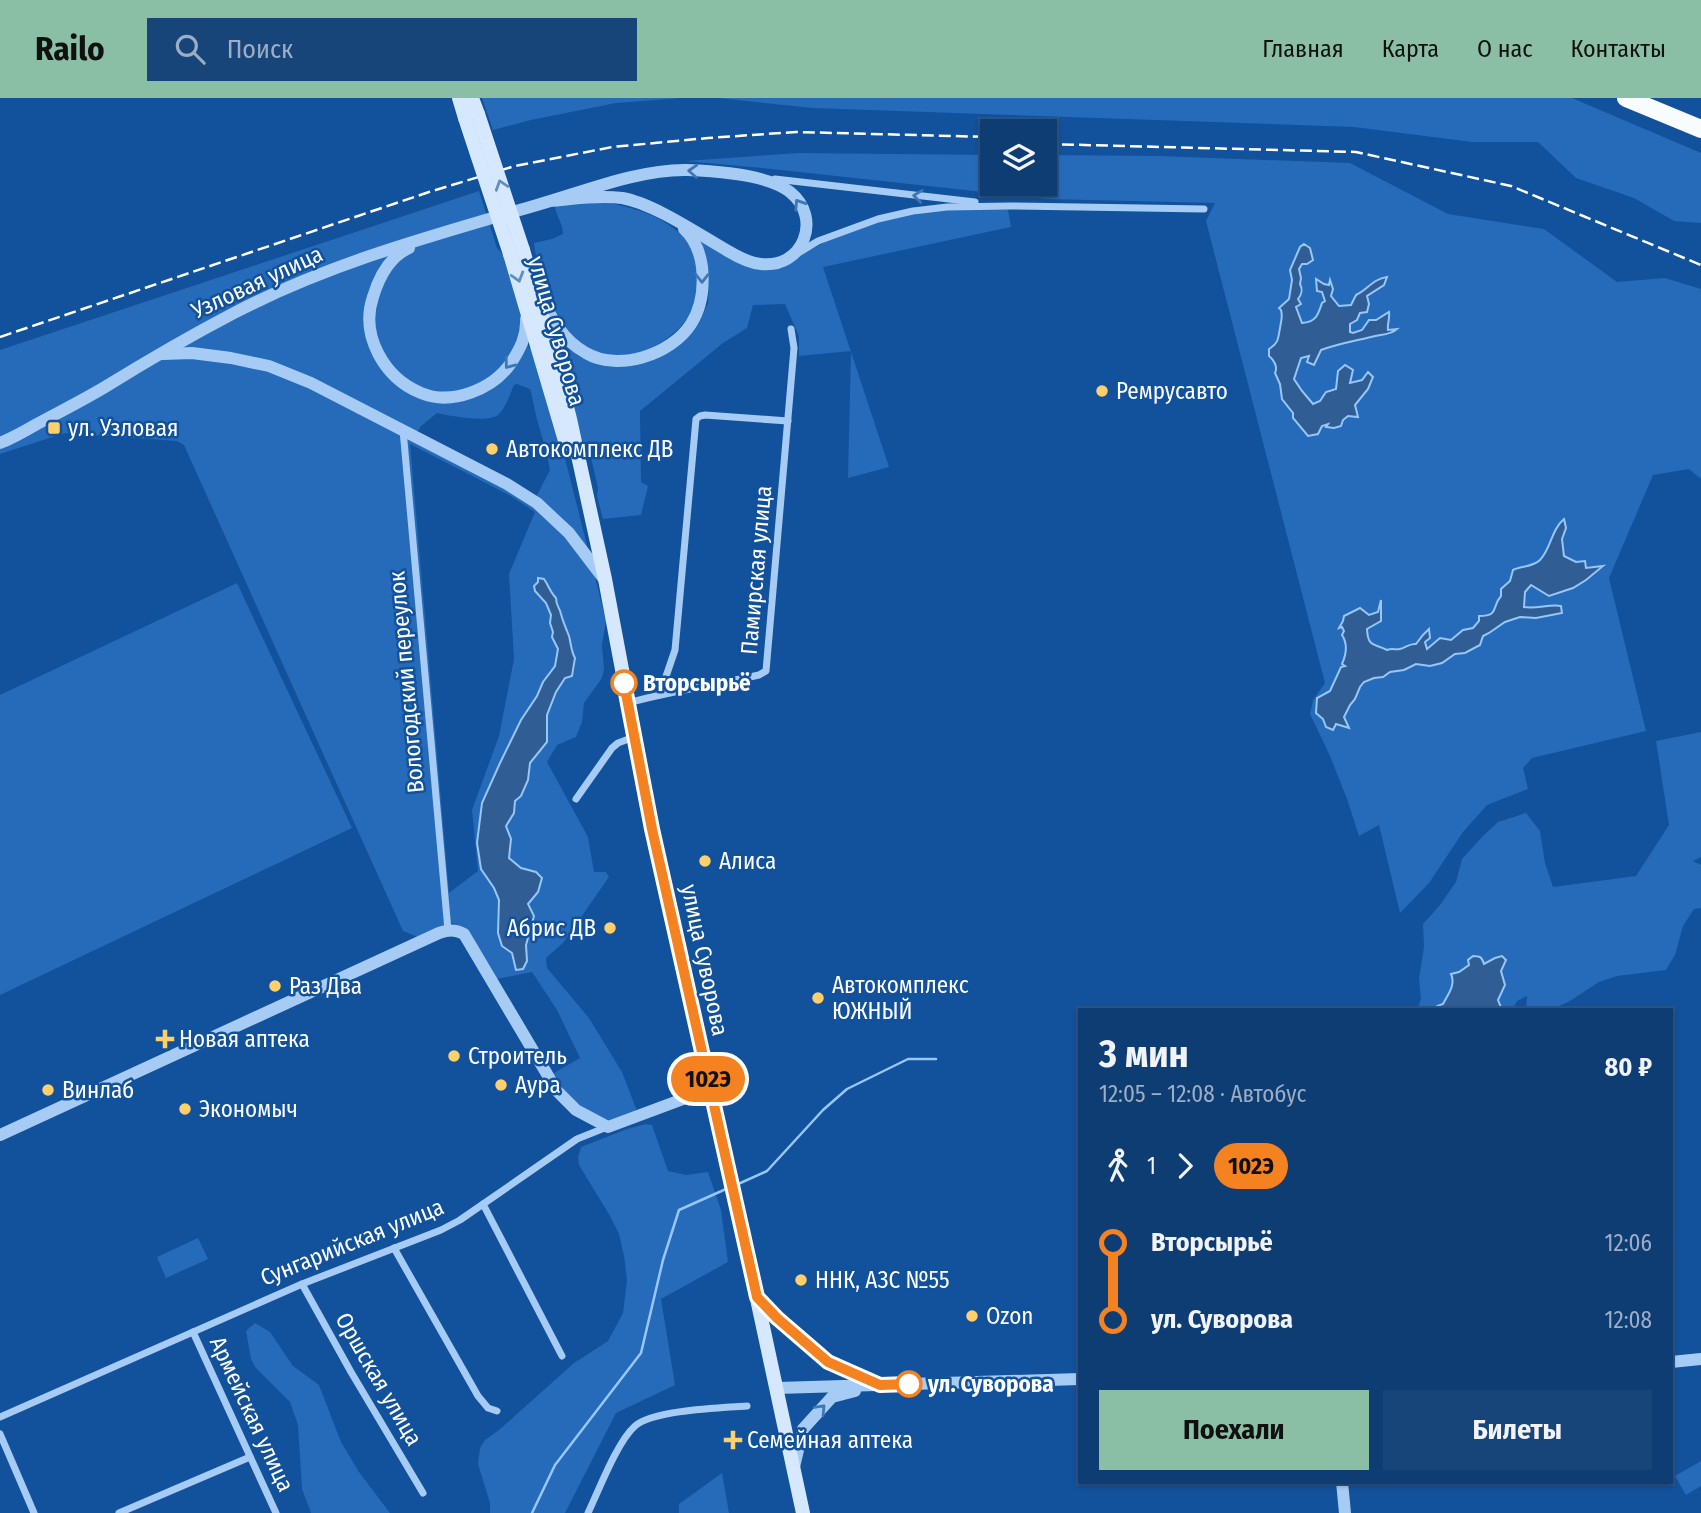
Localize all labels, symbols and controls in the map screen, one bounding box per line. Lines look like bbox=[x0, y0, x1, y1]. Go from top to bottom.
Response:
search box bbox=[147, 18, 637, 81]
text: Railo bbox=[35, 29, 105, 69]
icon: search bbox=[171, 30, 209, 68]
text: Поиск bbox=[227, 34, 293, 65]
text: Главная bbox=[1262, 35, 1344, 63]
text: Карта bbox=[1382, 35, 1439, 63]
text: О нас bbox=[1477, 35, 1532, 63]
text: Контакты bbox=[1570, 35, 1666, 63]
map controls bbox=[980, 119, 1057, 196]
button: layers bbox=[980, 119, 1057, 196]
one-way arrow bbox=[688, 164, 699, 179]
one-way arrow bbox=[495, 179, 509, 191]
one-way arrow bbox=[912, 189, 924, 204]
one-way arrow bbox=[794, 199, 807, 212]
street label: Узловая улица bbox=[186, 239, 327, 325]
street label: улица Суворова bbox=[522, 253, 592, 409]
one-way arrow bbox=[509, 271, 524, 283]
one-way arrow bbox=[694, 273, 710, 284]
one-way arrow bbox=[504, 357, 517, 369]
place label: Ремрусавто bbox=[1116, 377, 1228, 405]
marker: Ремрусавто bbox=[1094, 383, 1110, 399]
place label: ул. Узловая bbox=[68, 414, 178, 442]
marker: ул. Узловая bbox=[46, 420, 62, 436]
place label: Автокомплекс ДВ bbox=[506, 435, 673, 463]
marker: Автокомплекс ДВ bbox=[484, 441, 500, 457]
street label: Памирская улица bbox=[735, 484, 777, 656]
street label: Вологодский переулок bbox=[382, 570, 430, 794]
place label: Вторсырьё bbox=[643, 669, 751, 697]
marker: Вторсырьё bbox=[611, 670, 637, 696]
place label: Алиса bbox=[719, 847, 776, 875]
marker: Алиса bbox=[697, 853, 713, 869]
street label: улица Суворова bbox=[675, 882, 735, 1038]
place label: Абрис ДВ bbox=[507, 914, 596, 942]
marker: Абрис ДВ bbox=[602, 920, 618, 936]
place label: Автокомплекс ЮЖНЫЙ bbox=[832, 971, 969, 1025]
place label: Раз Два bbox=[289, 972, 362, 1000]
marker: Раз Два bbox=[267, 978, 283, 994]
marker: Автокомплекс ЮЖНЫЙ bbox=[810, 990, 826, 1006]
place label: Новая аптека bbox=[179, 1025, 310, 1053]
marker: Новая аптека bbox=[157, 1031, 173, 1047]
text: 3 мин bbox=[1099, 1031, 1189, 1077]
place label: Строитель bbox=[468, 1042, 567, 1070]
marker: Строитель bbox=[446, 1048, 462, 1064]
text: 80 ₽ bbox=[1605, 1052, 1652, 1083]
line badge: 102Э bbox=[659, 1056, 757, 1102]
text: 102Э bbox=[685, 1065, 731, 1093]
place label: Аура bbox=[515, 1071, 561, 1099]
place label: Винлаб bbox=[62, 1076, 134, 1104]
marker: Аура bbox=[493, 1077, 509, 1093]
text: 12:05 – 12:08 · Автобус bbox=[1099, 1080, 1306, 1108]
marker: Винлаб bbox=[40, 1082, 56, 1098]
place label: Экономыч bbox=[199, 1095, 298, 1123]
marker: Экономыч bbox=[177, 1101, 193, 1117]
icon: walk bbox=[1099, 1147, 1137, 1185]
icon: forward bbox=[1166, 1147, 1204, 1185]
text: 1 bbox=[1147, 1152, 1156, 1180]
text: 102Э bbox=[1228, 1152, 1274, 1180]
street label: Сунгарийская улица bbox=[256, 1192, 448, 1292]
text: Вторсырьё bbox=[1151, 1227, 1273, 1258]
text: 12:06 bbox=[1605, 1229, 1652, 1257]
place label: ННК, АЗС №55 bbox=[815, 1266, 950, 1294]
marker: ННК, АЗС №55 bbox=[793, 1272, 809, 1288]
place label: Ozon bbox=[986, 1302, 1033, 1330]
text: ул. Суворова bbox=[1151, 1304, 1293, 1335]
text: 12:08 bbox=[1605, 1306, 1652, 1334]
street label: Оршская улица bbox=[330, 1307, 428, 1451]
marker: Ozon bbox=[964, 1308, 980, 1324]
street label: Армейская улица bbox=[204, 1332, 300, 1496]
place label: ул. Суворова bbox=[927, 1370, 1054, 1398]
marker: ул. Суворова bbox=[896, 1371, 922, 1397]
button: Поехали bbox=[1099, 1390, 1369, 1470]
button: Билеты bbox=[1383, 1390, 1652, 1470]
one-way arrow bbox=[812, 1404, 825, 1417]
place label: Семейная аптека bbox=[747, 1426, 913, 1454]
marker: Семейная аптека bbox=[725, 1432, 741, 1448]

